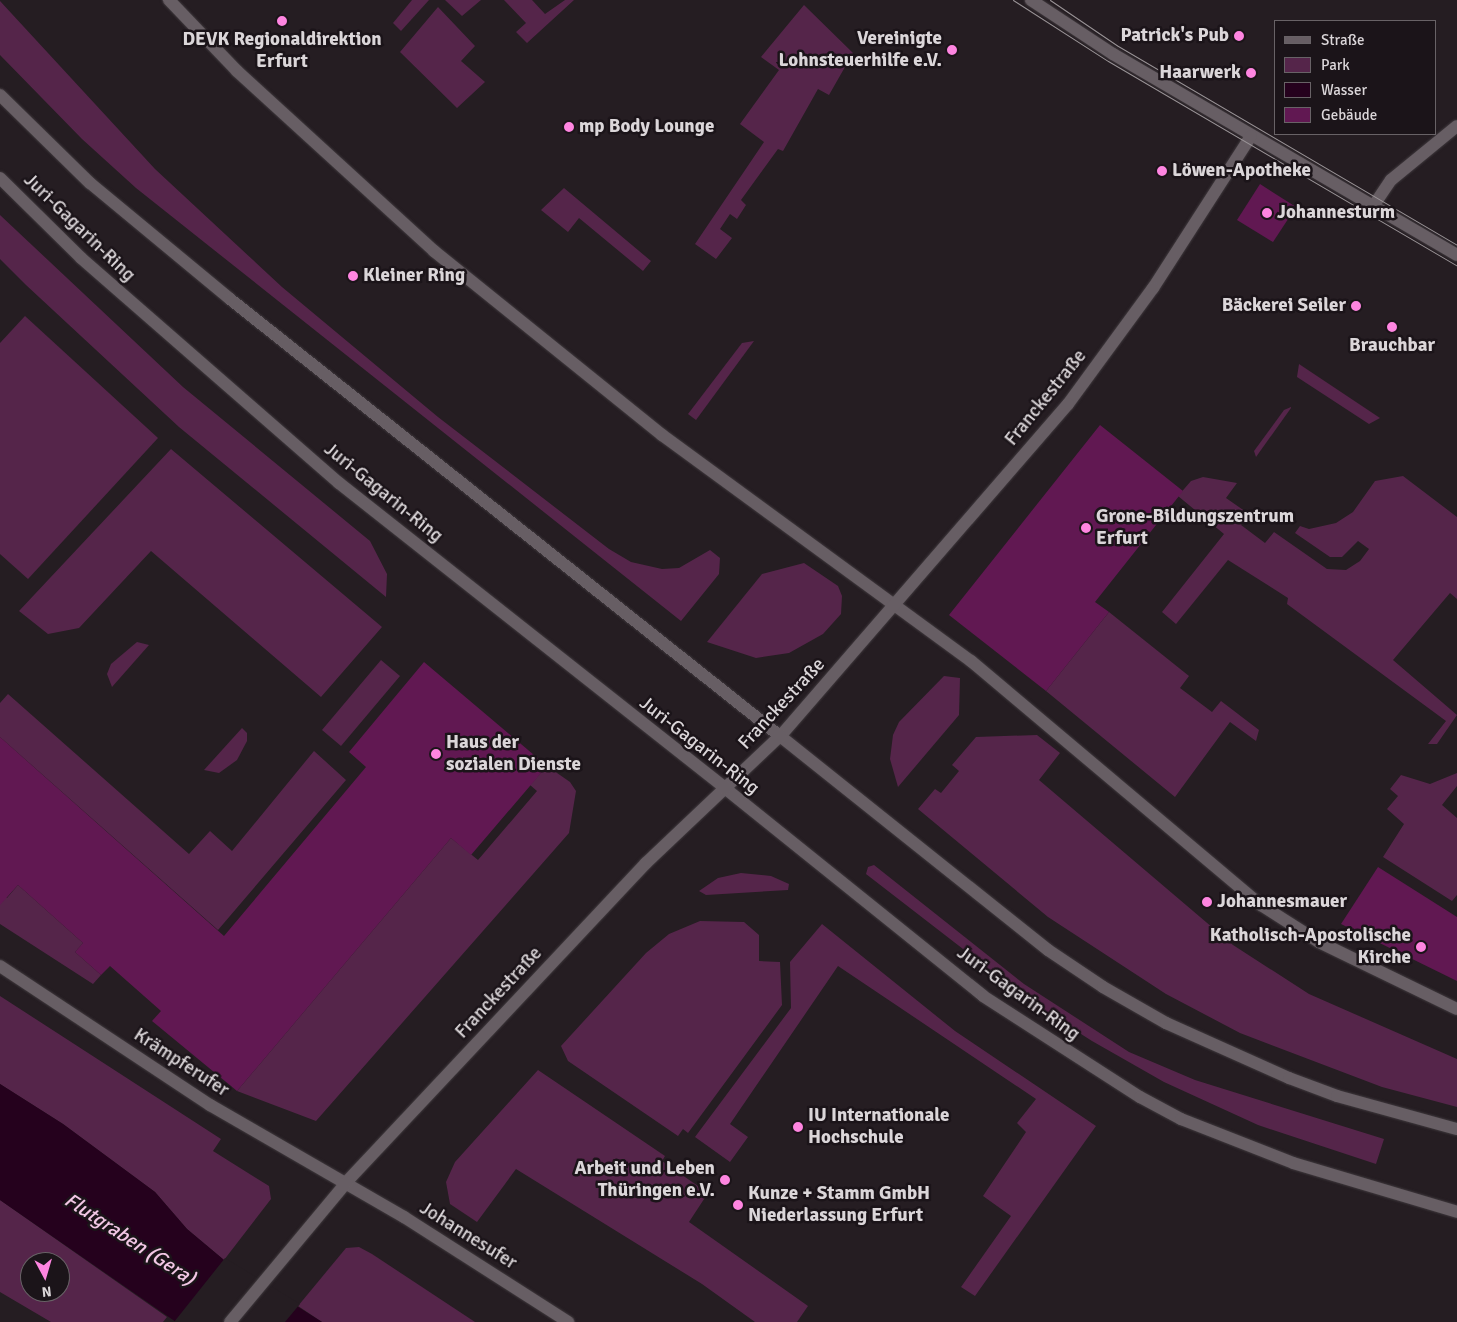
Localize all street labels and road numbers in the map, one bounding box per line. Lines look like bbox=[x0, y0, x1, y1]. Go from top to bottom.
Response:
street label: Juri-Gagarin-Ring bbox=[19, 169, 139, 287]
street label: Franckestraße bbox=[1000, 345, 1092, 451]
street label: Juri-Gagarin-Ring bbox=[319, 438, 447, 548]
street label: Franckestraße bbox=[734, 654, 830, 754]
street label: Juri-Gagarin-Ring bbox=[634, 692, 764, 800]
street label: Juri-Gagarin-Ring bbox=[952, 942, 1084, 1046]
street label: Franckestraße bbox=[451, 943, 547, 1043]
street label: Krämpferufer bbox=[129, 1024, 233, 1102]
street label: Johannesufer bbox=[415, 1197, 521, 1275]

